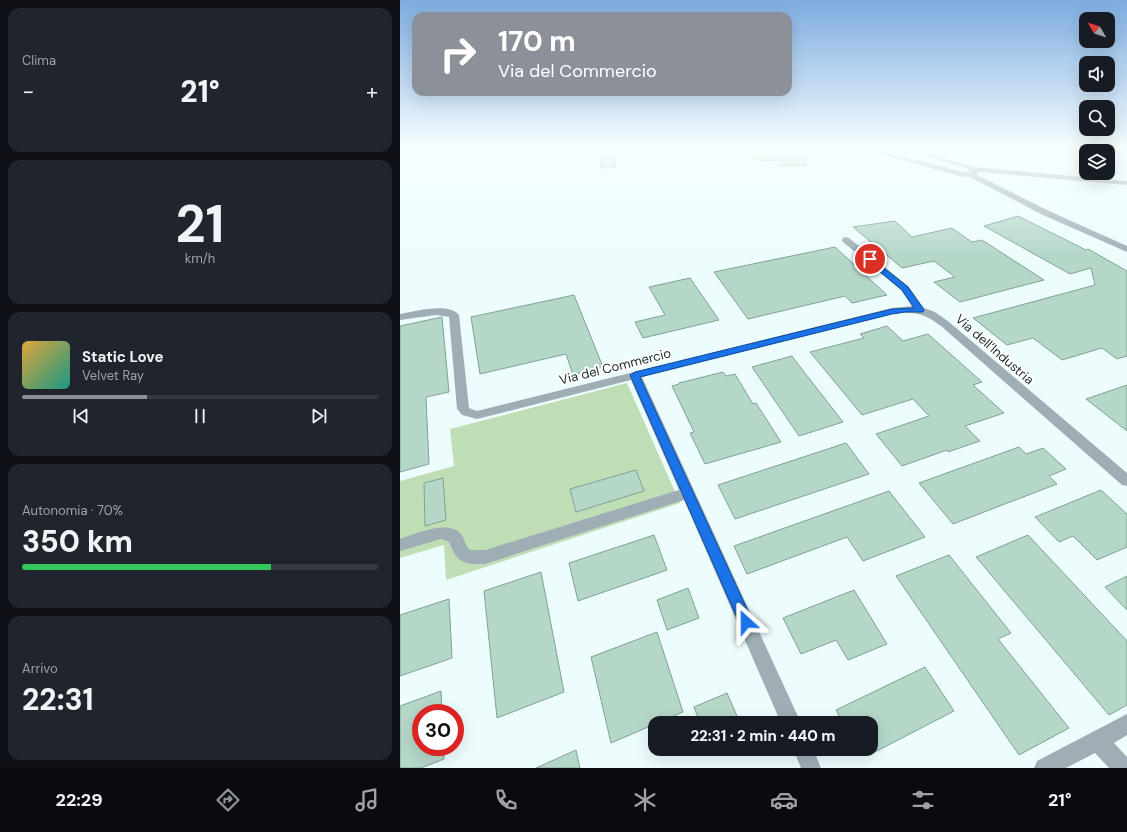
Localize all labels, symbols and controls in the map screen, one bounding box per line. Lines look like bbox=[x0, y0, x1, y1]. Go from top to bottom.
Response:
north arrow bbox=[1079, 12, 1115, 48]
map controls bbox=[1079, 12, 1115, 180]
text: 170 m bbox=[498, 23, 576, 60]
icon: right bbox=[432, 28, 484, 80]
text: Clima bbox=[22, 52, 56, 69]
button: sound bbox=[1079, 56, 1115, 92]
text: Via del Commercio bbox=[498, 59, 657, 83]
text: 21° bbox=[180, 72, 220, 111]
text: − bbox=[22, 77, 34, 106]
text: + bbox=[366, 77, 378, 106]
button: search bbox=[1079, 100, 1115, 136]
button: layers bbox=[1079, 144, 1115, 180]
text: 21 bbox=[176, 190, 224, 258]
pin bbox=[853, 242, 887, 276]
icon: arrive bbox=[859, 248, 881, 270]
text: km/h bbox=[185, 250, 215, 267]
street label: Via dell’Industria bbox=[952, 311, 1038, 388]
street label: Via del Commercio bbox=[557, 344, 673, 389]
text: Static Love bbox=[82, 347, 163, 367]
text: Velvet Ray bbox=[82, 367, 144, 384]
icon: previous bbox=[70, 405, 92, 427]
icon: pause bbox=[189, 405, 211, 427]
icon: next bbox=[308, 405, 330, 427]
text: Autonomia · 70% bbox=[22, 502, 123, 519]
text: 350 km bbox=[22, 522, 133, 561]
position arrow bbox=[725, 601, 767, 643]
text: Arrivo bbox=[22, 660, 58, 677]
text: 22:31 bbox=[22, 680, 94, 719]
speed limit sign: 30 bbox=[412, 704, 464, 756]
text: 22:31 · 2 min · 440 m bbox=[690, 726, 836, 746]
icon: directions bbox=[214, 786, 242, 814]
icon: music bbox=[353, 786, 381, 814]
icon: phone bbox=[492, 786, 520, 814]
icon: climate bbox=[631, 786, 659, 814]
icon: car bbox=[770, 786, 798, 814]
icon: filters bbox=[909, 786, 937, 814]
text: 22:29 bbox=[56, 788, 103, 812]
text: 21° bbox=[1048, 788, 1071, 812]

